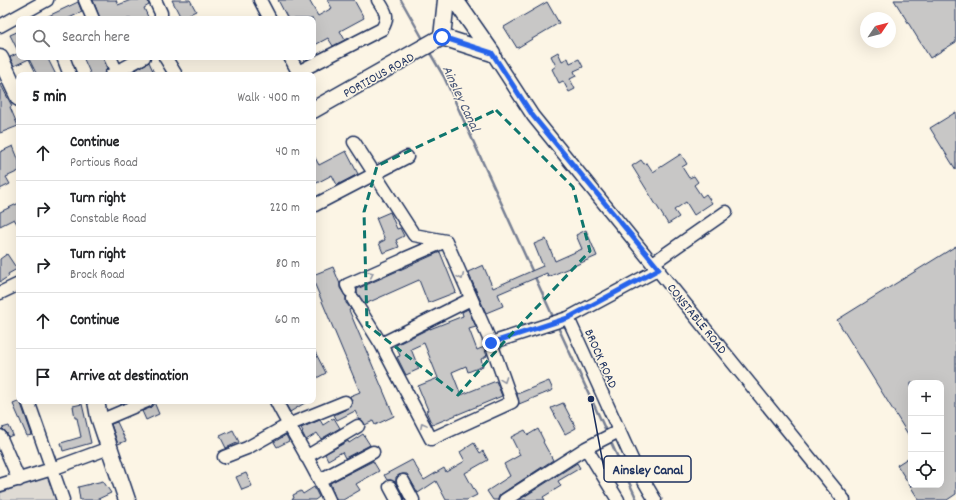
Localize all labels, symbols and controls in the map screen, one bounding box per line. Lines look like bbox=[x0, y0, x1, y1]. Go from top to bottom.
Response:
north arrow bbox=[860, 12, 896, 48]
search box bbox=[16, 16, 316, 60]
icon: search bbox=[30, 27, 52, 49]
text: Search here bbox=[62, 27, 130, 49]
route start bbox=[433, 28, 451, 46]
street label: PORTIOUS ROAD bbox=[340, 49, 419, 104]
water label: Ainsley Canal bbox=[436, 63, 485, 137]
text: 5 min bbox=[32, 86, 66, 110]
text: Walk · 400 m bbox=[238, 89, 300, 108]
text: Continue bbox=[70, 132, 119, 154]
icon: ahead bbox=[32, 142, 54, 164]
text: 40 m bbox=[276, 143, 300, 162]
text: Portious Road bbox=[70, 154, 138, 173]
text: Turn right bbox=[70, 188, 126, 210]
icon: right bbox=[32, 198, 54, 220]
text: 220 m bbox=[270, 199, 300, 218]
text: Constable Road bbox=[70, 210, 146, 229]
text: Turn right bbox=[70, 244, 126, 266]
icon: right bbox=[32, 254, 54, 276]
text: 80 m bbox=[276, 255, 300, 274]
text: Brock Road bbox=[70, 266, 125, 285]
one-way arrow bbox=[367, 271, 374, 279]
one-way arrow bbox=[457, 273, 465, 280]
street label: CONSTABLE ROAD bbox=[662, 280, 731, 359]
icon: ahead bbox=[32, 310, 54, 332]
text: Continue bbox=[70, 310, 119, 332]
text: 60 m bbox=[275, 311, 300, 330]
street label: BROCK ROAD bbox=[578, 326, 621, 392]
route end bbox=[482, 334, 500, 352]
icon: arrive bbox=[32, 366, 54, 388]
text: Arrive at destination bbox=[70, 366, 188, 388]
one-way arrow bbox=[500, 376, 508, 383]
map controls bbox=[908, 380, 944, 488]
button: + bbox=[908, 380, 944, 416]
button: − bbox=[908, 416, 944, 452]
one-way arrow bbox=[420, 421, 428, 429]
button: locate bbox=[908, 452, 944, 488]
callout: Ainsley Canal bbox=[604, 456, 691, 482]
text: Ainsley Canal bbox=[613, 461, 684, 481]

